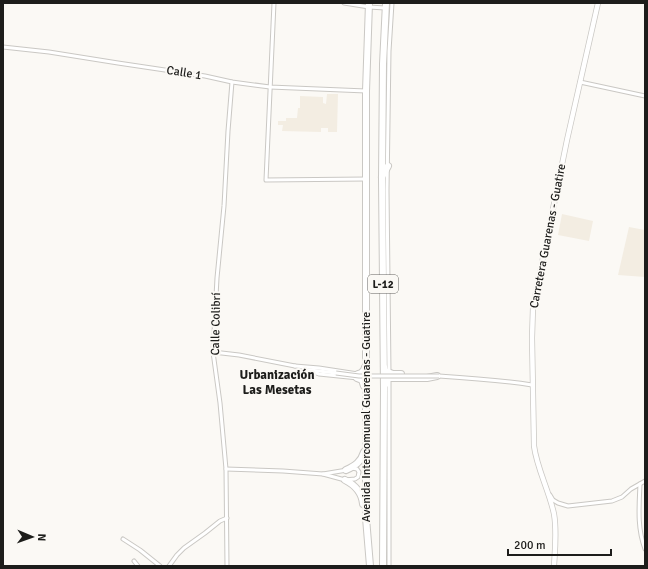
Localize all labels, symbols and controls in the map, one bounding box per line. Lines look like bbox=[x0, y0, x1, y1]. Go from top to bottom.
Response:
street label: Calle 1 bbox=[165, 63, 203, 83]
street label: Carretera Guarenas - Guatire bbox=[527, 162, 569, 310]
road number: L-12 bbox=[368, 275, 398, 293]
street label: Calle Colibrí bbox=[208, 292, 224, 356]
street label: Avenida Intercomunal Guarenas - Guatire bbox=[359, 312, 374, 522]
district label: Urbanización Las Mesetas bbox=[239, 367, 315, 398]
north arrow bbox=[12, 517, 52, 557]
scale bar bbox=[508, 531, 611, 557]
text: N bbox=[35, 533, 48, 541]
text: 200 m bbox=[514, 538, 546, 553]

